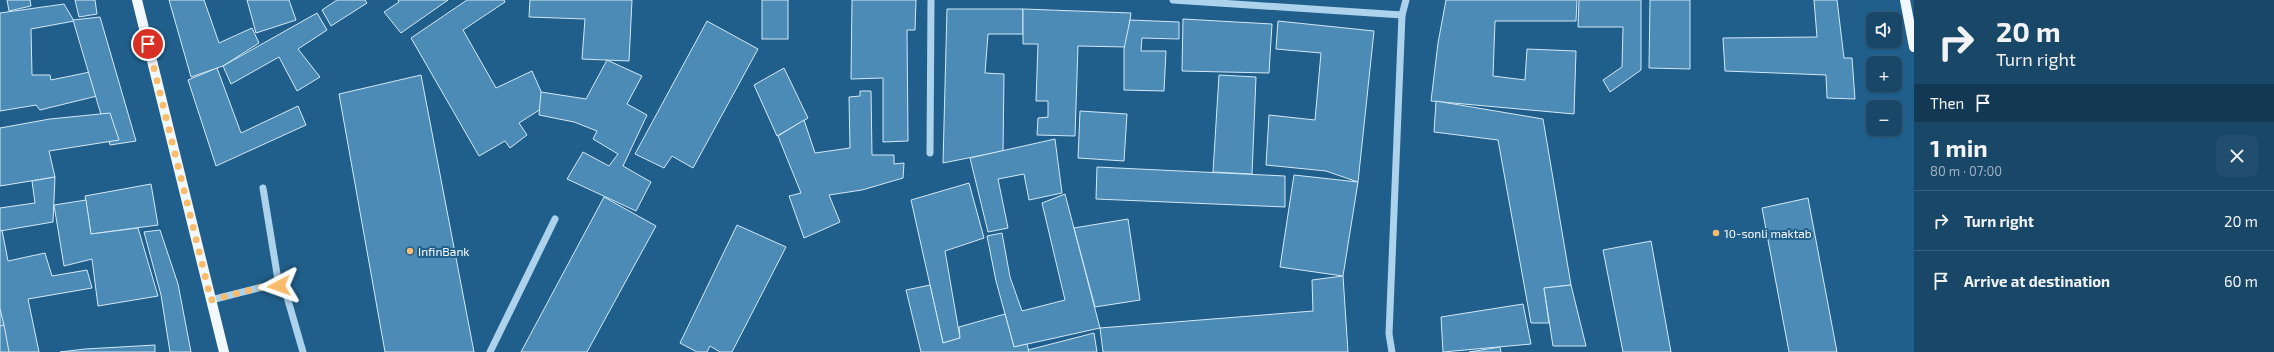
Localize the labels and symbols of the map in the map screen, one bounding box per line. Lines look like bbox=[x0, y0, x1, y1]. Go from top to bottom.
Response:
pin bbox=[131, 27, 165, 61]
place label: 10-sonli maktab bbox=[1724, 226, 1812, 240]
marker: 10-sonli maktab bbox=[1711, 228, 1721, 238]
place label: InfinBank bbox=[418, 244, 469, 258]
marker: InfinBank bbox=[405, 246, 415, 256]
position arrow bbox=[258, 265, 300, 307]

